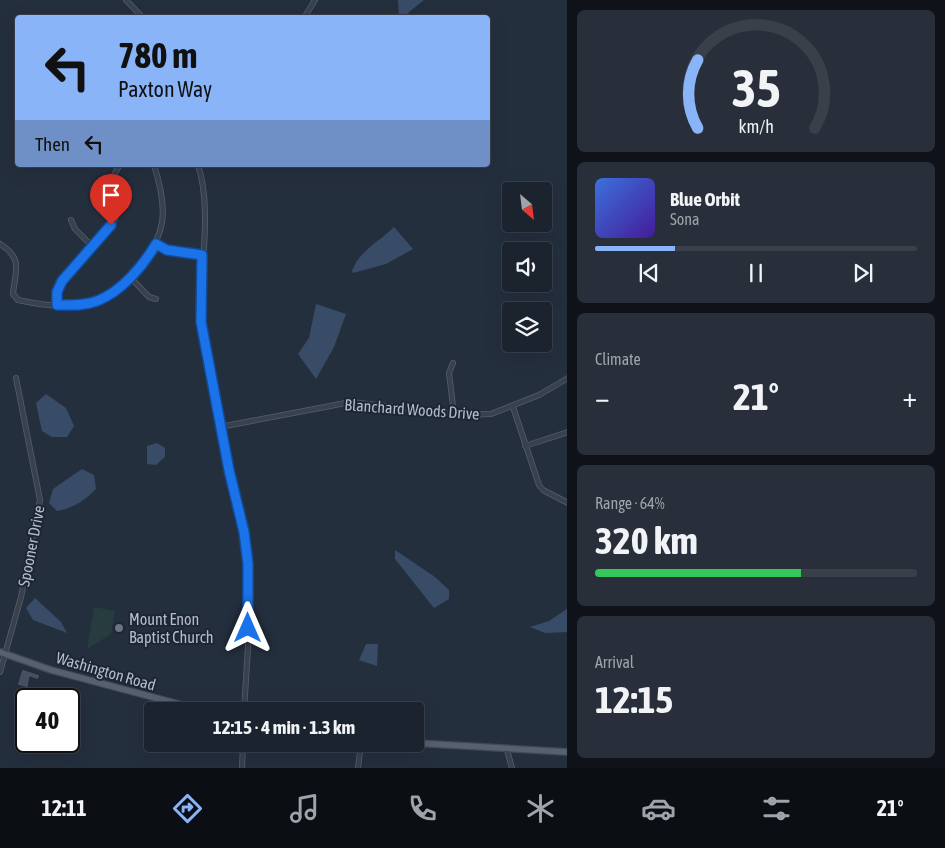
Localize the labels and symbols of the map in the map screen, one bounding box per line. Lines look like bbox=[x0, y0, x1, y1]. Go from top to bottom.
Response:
pin bbox=[90, 174, 132, 225]
north arrow bbox=[502, 182, 552, 232]
street label: Blanchard Woods Drive bbox=[344, 395, 480, 423]
street label: Spooner Drive bbox=[14, 504, 49, 588]
position arrow bbox=[221, 601, 273, 653]
place label: Mount Enon Baptist Church bbox=[129, 610, 213, 647]
marker: Mount Enon Baptist Church bbox=[113, 622, 125, 634]
street label: Washington Road bbox=[54, 648, 158, 695]
speed limit sign: 40 bbox=[15, 688, 80, 753]

